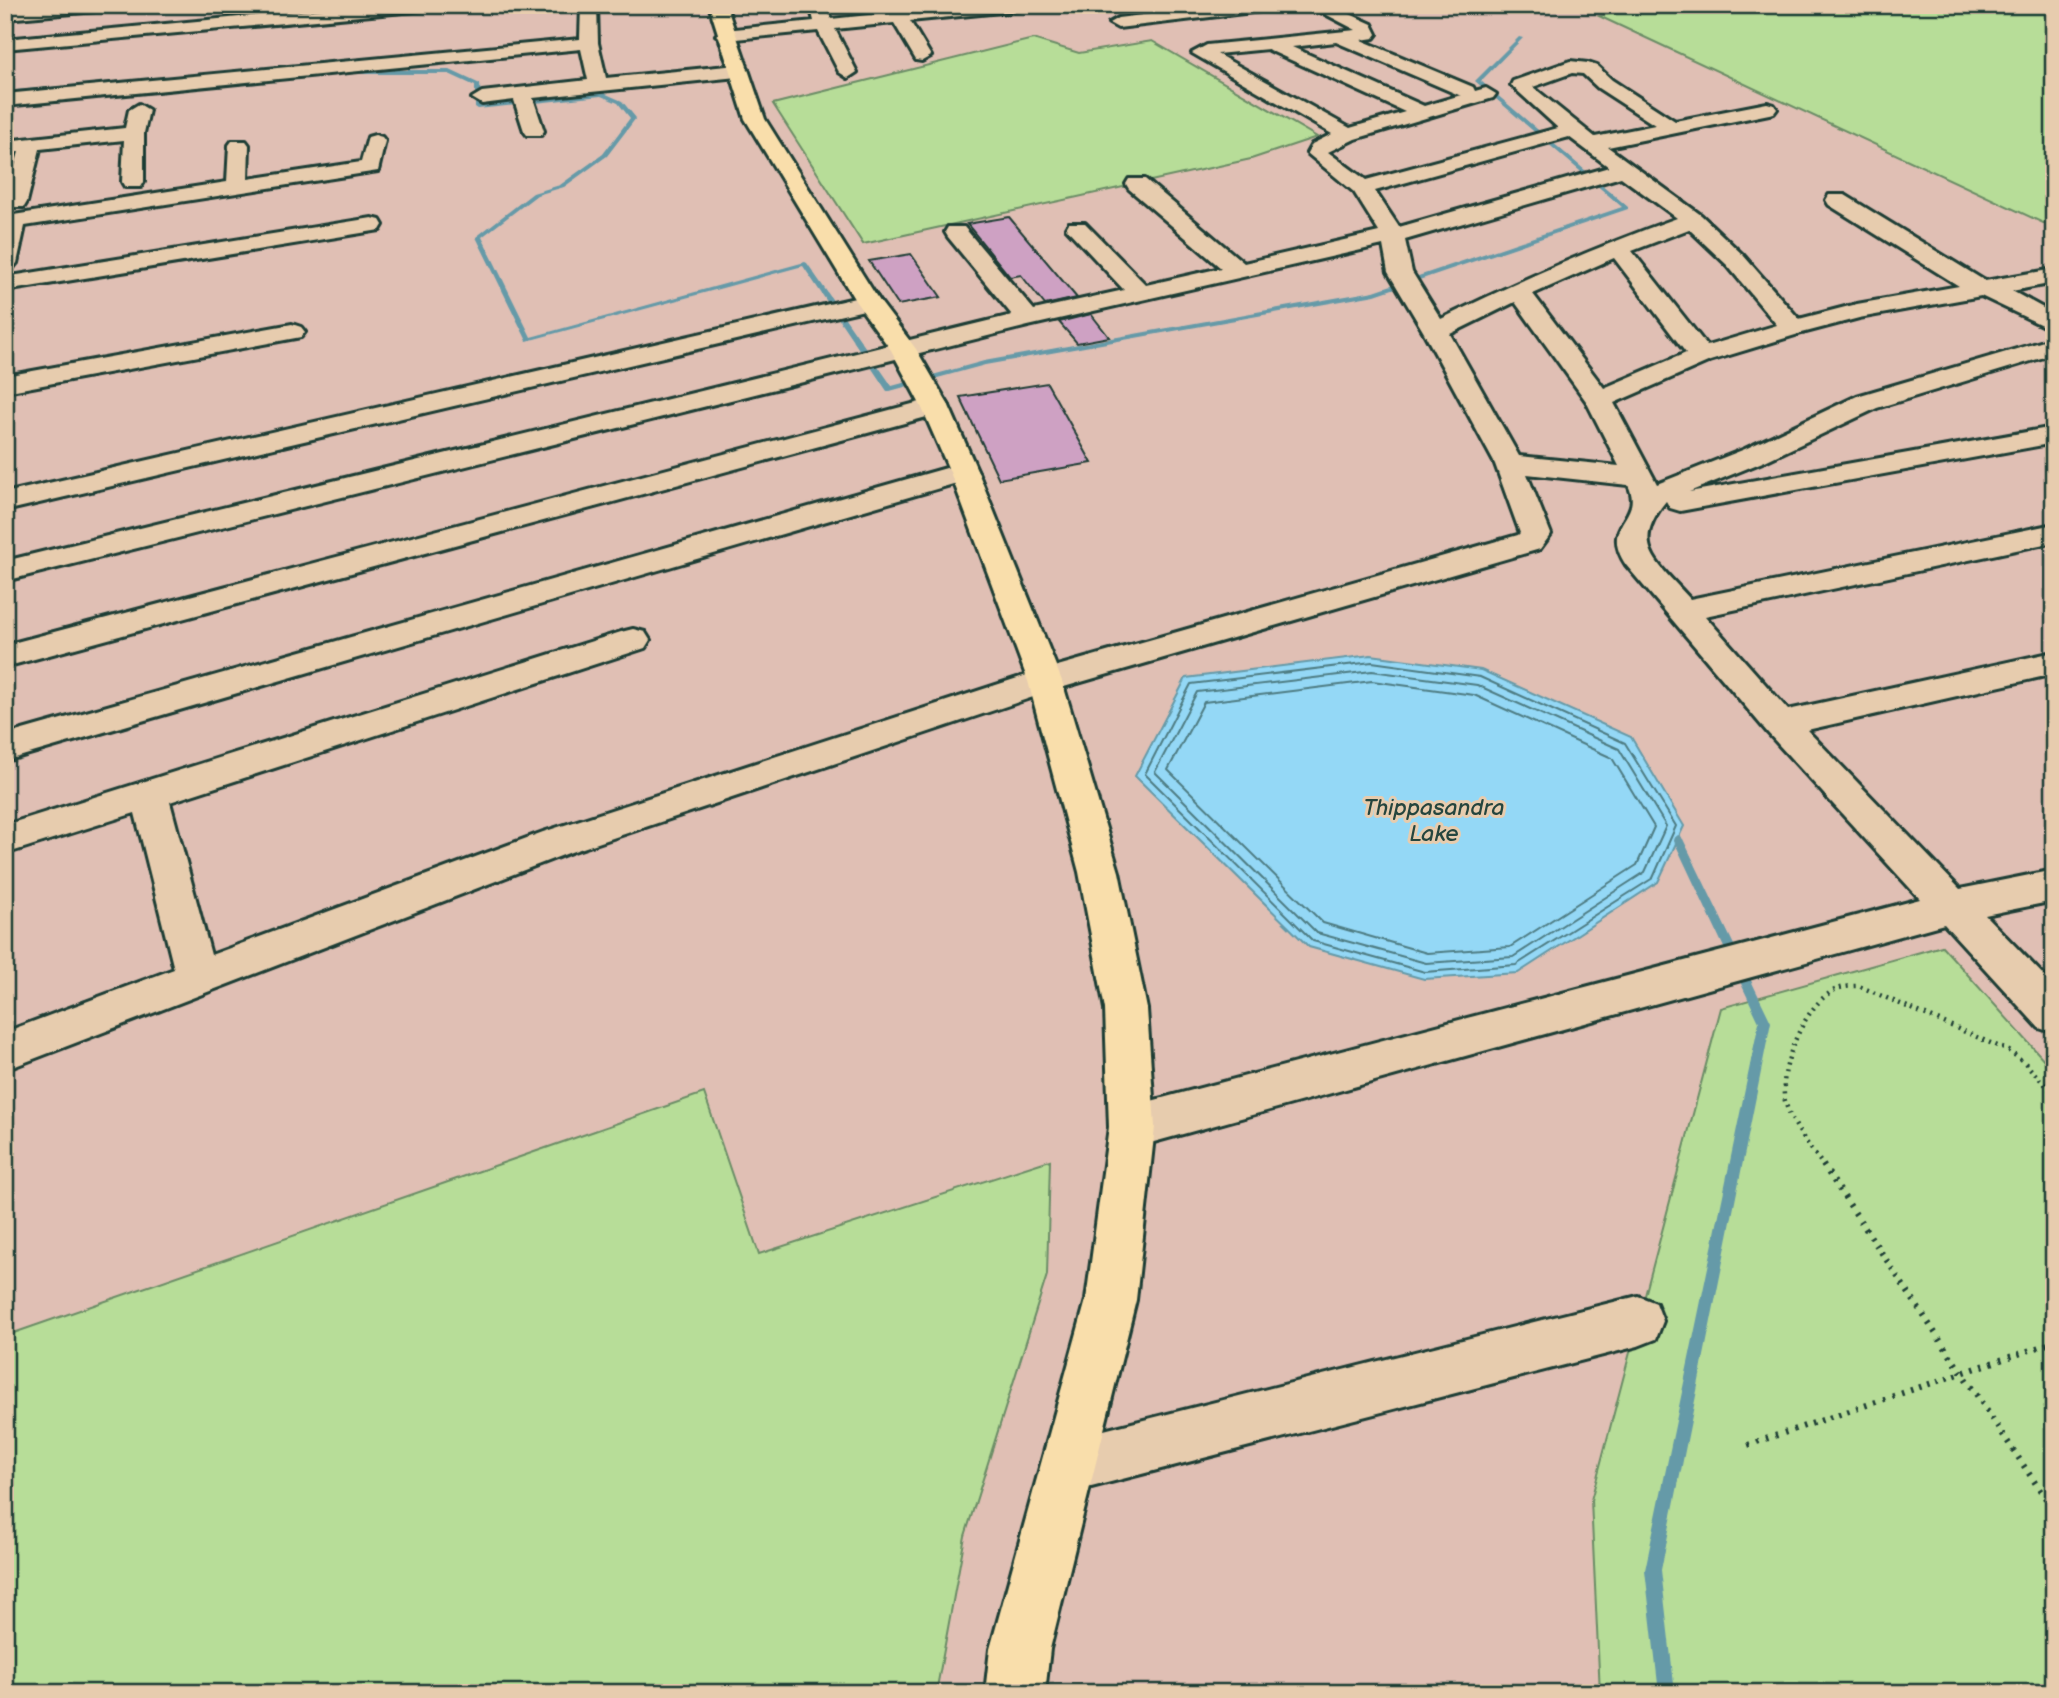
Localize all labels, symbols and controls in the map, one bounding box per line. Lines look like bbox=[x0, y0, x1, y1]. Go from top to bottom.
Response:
water label: Thippasandra Lake bbox=[1363, 794, 1505, 848]

